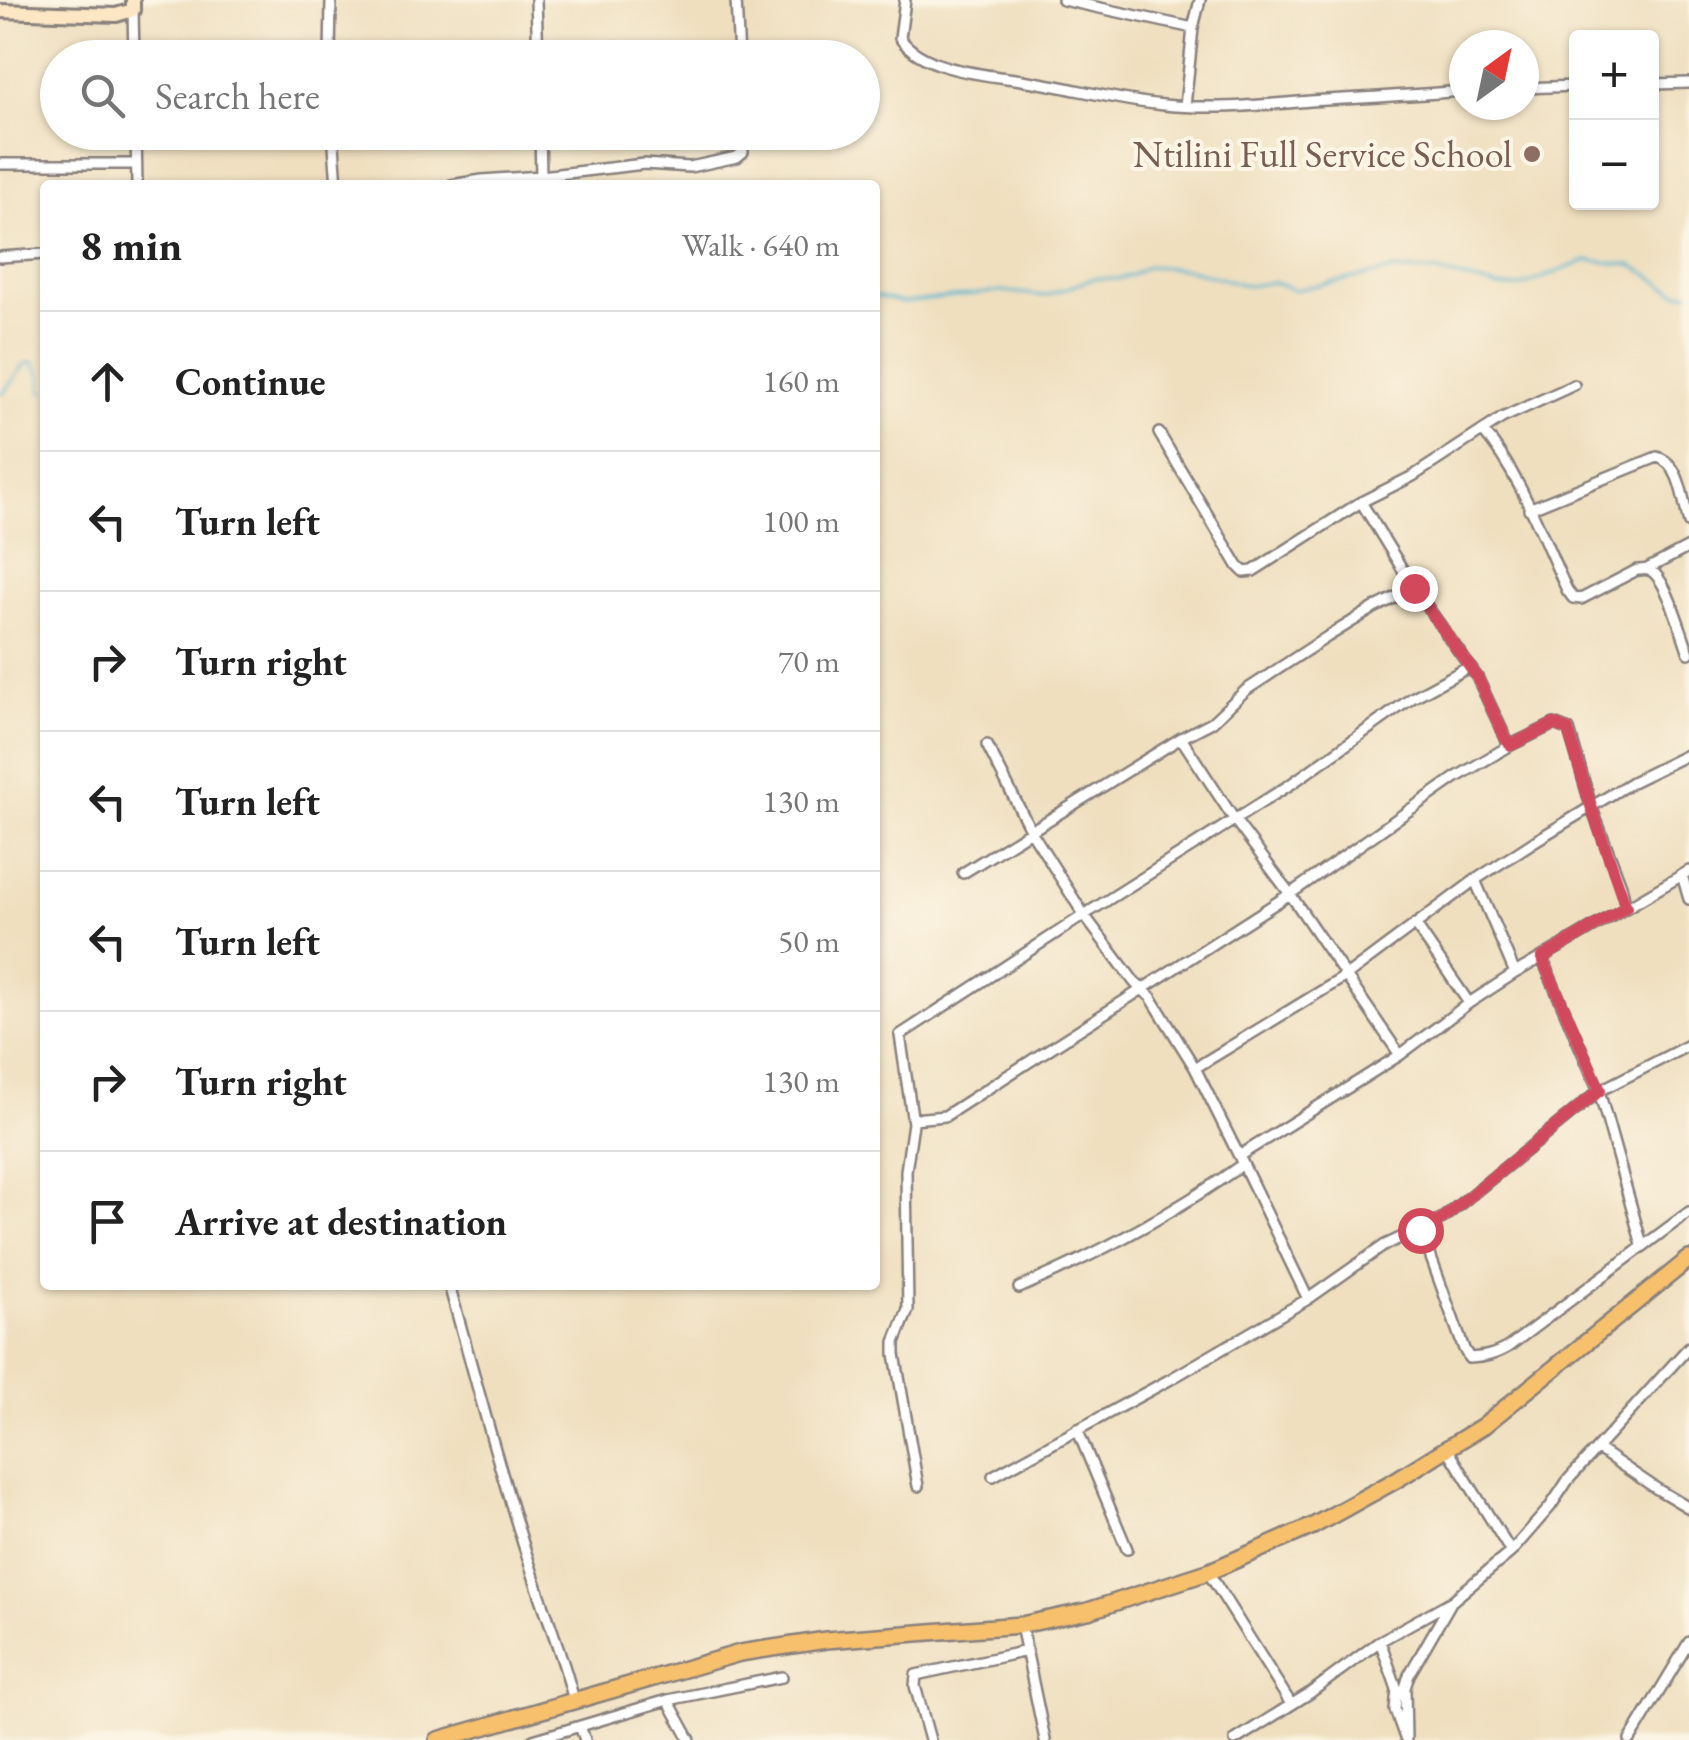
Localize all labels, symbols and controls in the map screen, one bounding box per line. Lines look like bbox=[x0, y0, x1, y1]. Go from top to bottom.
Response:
north arrow bbox=[1449, 30, 1539, 120]
map controls bbox=[1569, 30, 1659, 210]
button: + bbox=[1569, 30, 1659, 120]
search box bbox=[40, 40, 880, 150]
icon: search bbox=[75, 68, 130, 123]
text: Search here bbox=[155, 71, 320, 120]
button: − bbox=[1569, 120, 1659, 210]
place label: Ntilini Full Service School bbox=[1133, 129, 1512, 178]
marker: Ntilini Full Service School bbox=[1521, 143, 1543, 165]
text: 8 min bbox=[80, 218, 182, 273]
text: Walk · 640 m bbox=[682, 224, 840, 266]
icon: ahead bbox=[80, 354, 135, 409]
text: Continue bbox=[175, 357, 326, 406]
text: 160 m bbox=[763, 360, 840, 402]
icon: left bbox=[80, 494, 135, 549]
text: Turn left bbox=[175, 497, 320, 546]
text: 100 m bbox=[763, 500, 840, 542]
route end bbox=[1392, 566, 1438, 612]
icon: right bbox=[80, 634, 135, 689]
text: Turn right bbox=[175, 637, 347, 686]
text: 70 m bbox=[778, 640, 840, 682]
icon: left bbox=[80, 774, 135, 829]
text: Turn left bbox=[175, 777, 320, 826]
text: 130 m bbox=[763, 780, 840, 822]
icon: left bbox=[80, 914, 135, 969]
text: Turn left bbox=[175, 917, 320, 966]
text: 50 m bbox=[778, 920, 840, 962]
icon: right bbox=[80, 1054, 135, 1109]
text: Turn right bbox=[175, 1057, 347, 1106]
text: 130 m bbox=[763, 1060, 840, 1102]
icon: arrive bbox=[80, 1194, 135, 1249]
text: Arrive at destination bbox=[175, 1197, 507, 1246]
route start bbox=[1398, 1208, 1444, 1254]

